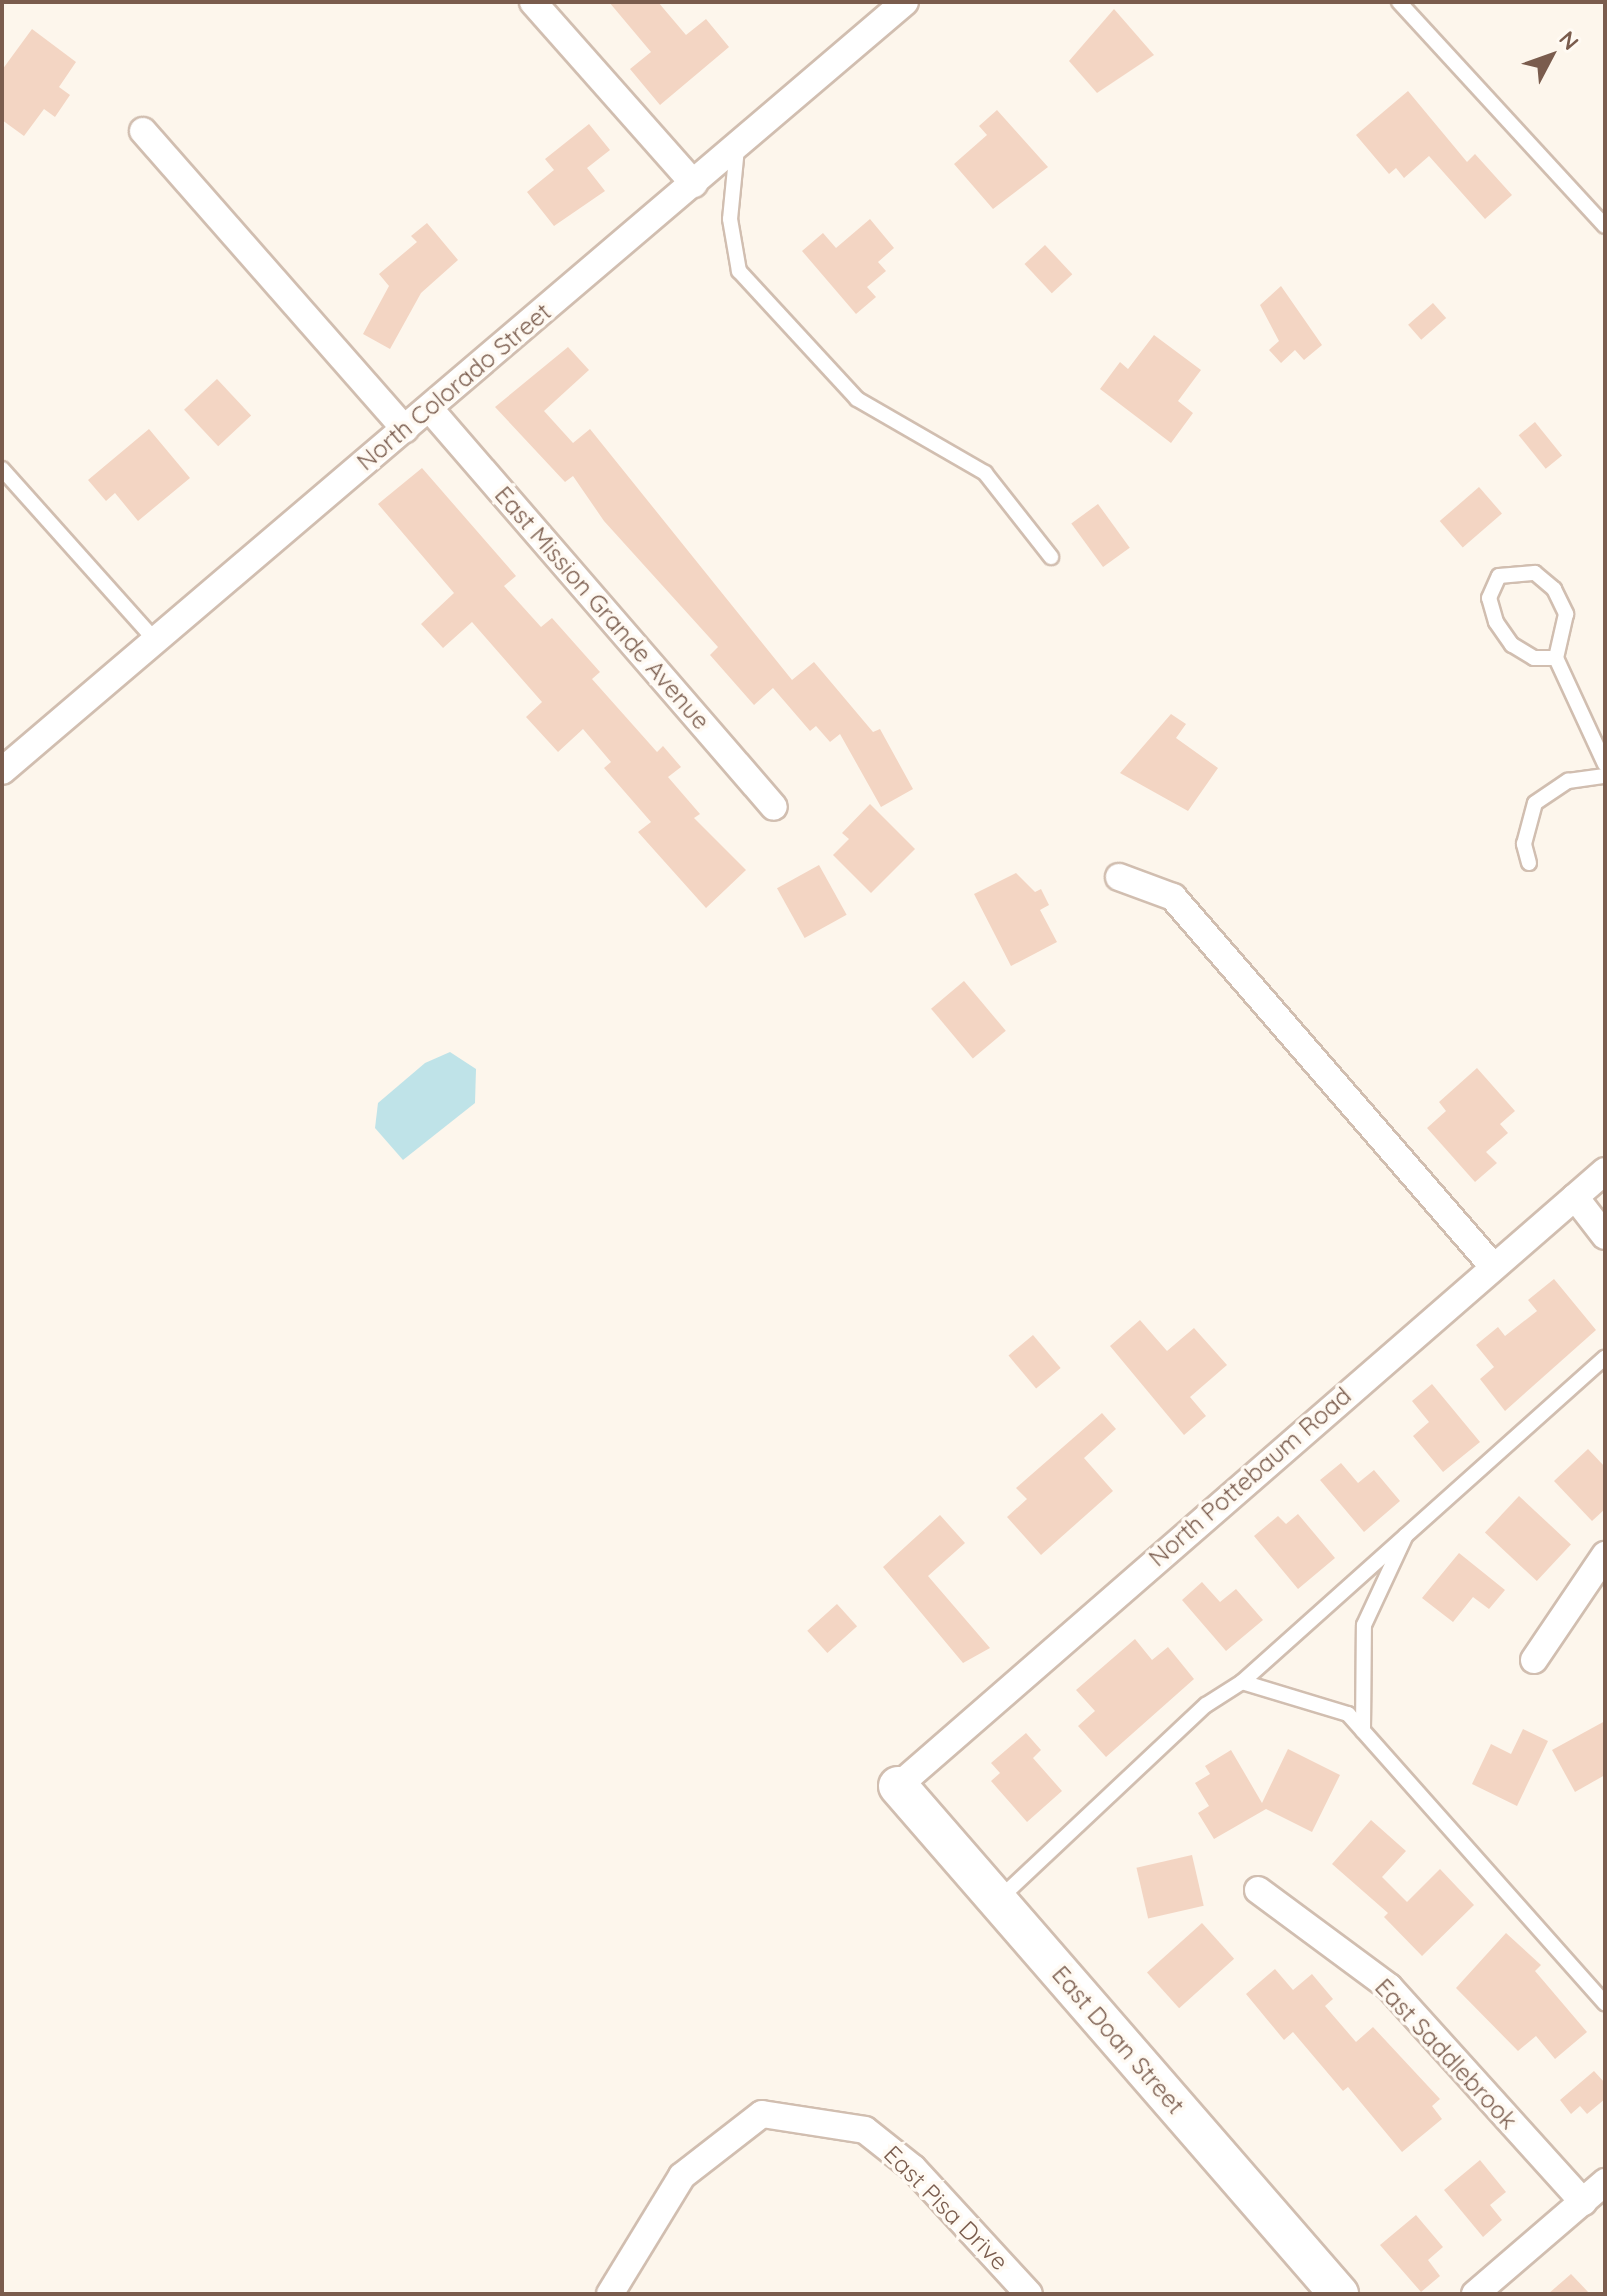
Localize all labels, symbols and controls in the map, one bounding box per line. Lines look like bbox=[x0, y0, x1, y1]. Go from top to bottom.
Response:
north arrow bbox=[1511, 16, 1591, 96]
text: N bbox=[1553, 25, 1585, 56]
street label: North Colorado Street bbox=[351, 298, 557, 476]
street label: East Mission Grande Avenue bbox=[489, 481, 715, 735]
street label: North Pottebaum Road bbox=[1143, 1381, 1357, 1573]
street label: East Doan Street bbox=[1046, 1960, 1190, 2120]
street label: East Saddlebrook bbox=[1369, 1973, 1523, 2135]
street label: East Pisa Drive bbox=[878, 2140, 1014, 2276]

